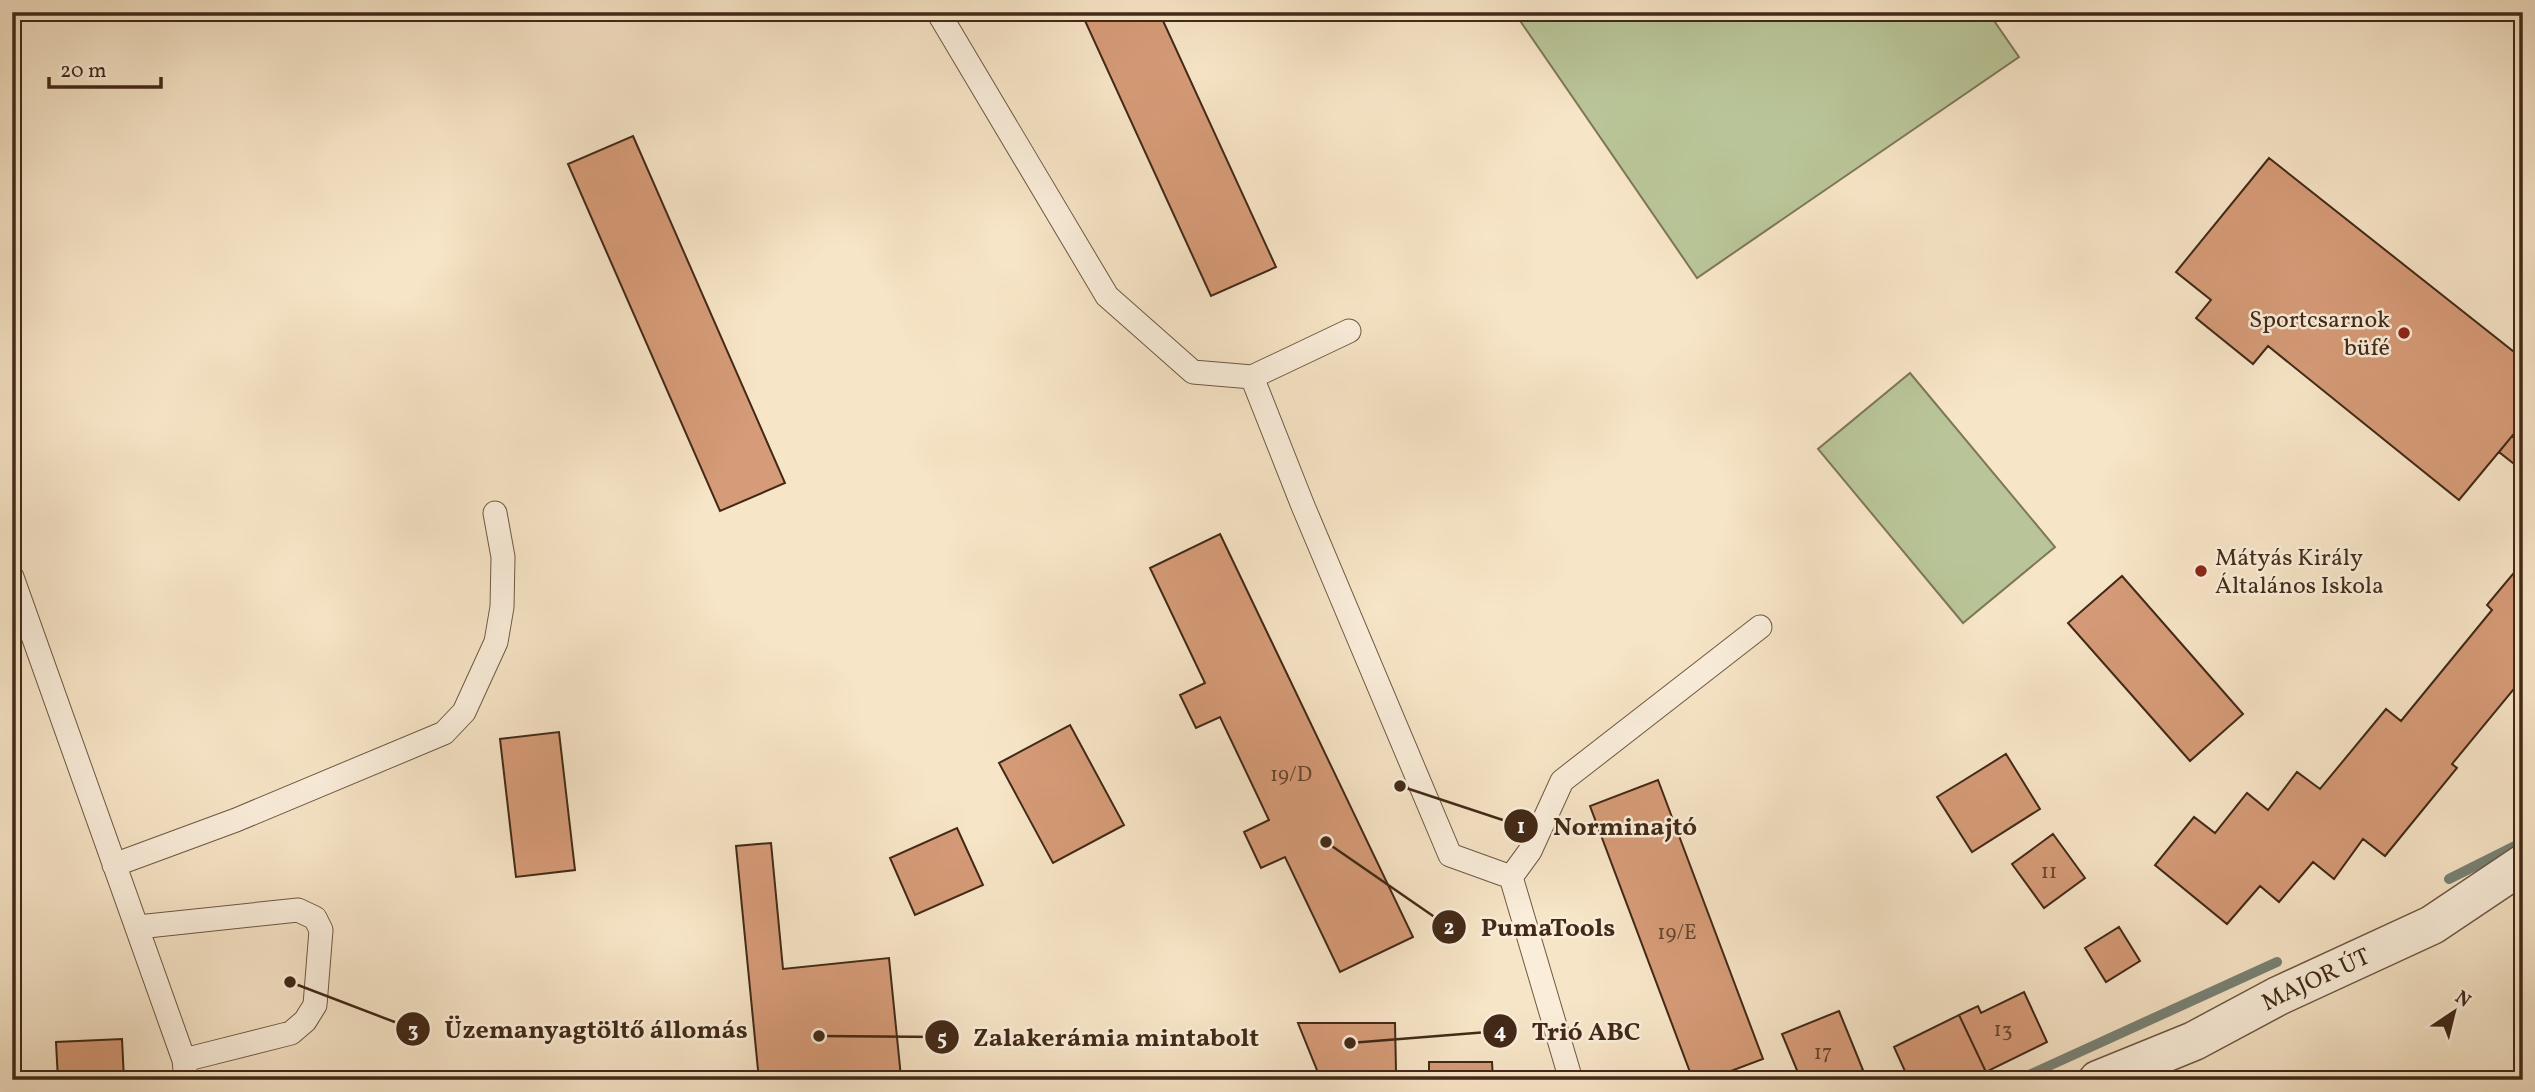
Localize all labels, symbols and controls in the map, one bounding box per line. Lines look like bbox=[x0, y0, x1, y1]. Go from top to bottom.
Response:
scale bar bbox=[49, 46, 161, 90]
text: 20 m bbox=[60, 57, 106, 86]
place label: Sportcsarnok büfé bbox=[2249, 304, 2390, 366]
marker: Sportcsarnok büfé bbox=[2396, 325, 2412, 341]
place label: Mátyás Király Általános Iskola bbox=[2215, 542, 2384, 604]
marker: Mátyás Király Általános Iskola bbox=[2193, 563, 2209, 579]
house number: 19/D bbox=[1270, 761, 1312, 790]
callout: Norminajtó bbox=[1504, 802, 1711, 849]
text: Norminajtó bbox=[1553, 810, 1697, 846]
text: 1 bbox=[1517, 813, 1525, 842]
house number: 11 bbox=[2041, 858, 2057, 887]
callout: PumaTools bbox=[1432, 903, 1630, 950]
text: PumaTools bbox=[1481, 911, 1615, 947]
text: 2 bbox=[1444, 914, 1454, 943]
house number: 19/E bbox=[1657, 919, 1697, 948]
street label: MAJOR ÚT bbox=[2256, 941, 2376, 1021]
north arrow bbox=[2420, 976, 2490, 1046]
text: N bbox=[2449, 985, 2476, 1014]
callout: Üzemanyagtöltő állomás bbox=[395, 1006, 762, 1053]
callout: Trió ABC bbox=[1483, 1007, 1655, 1054]
text: Üzemanyagtöltő állomás bbox=[444, 1013, 748, 1049]
callout: Zalakerámia mintabolt bbox=[924, 1014, 1273, 1061]
text: Trió ABC bbox=[1531, 1015, 1641, 1051]
house number: 13 bbox=[1994, 1016, 2012, 1045]
text: 3 bbox=[408, 1017, 418, 1046]
text: 4 bbox=[1494, 1018, 1507, 1047]
text: Zalakerámia mintabolt bbox=[973, 1021, 1259, 1057]
text: 5 bbox=[937, 1025, 947, 1054]
house number: 17 bbox=[1814, 1039, 1832, 1068]

